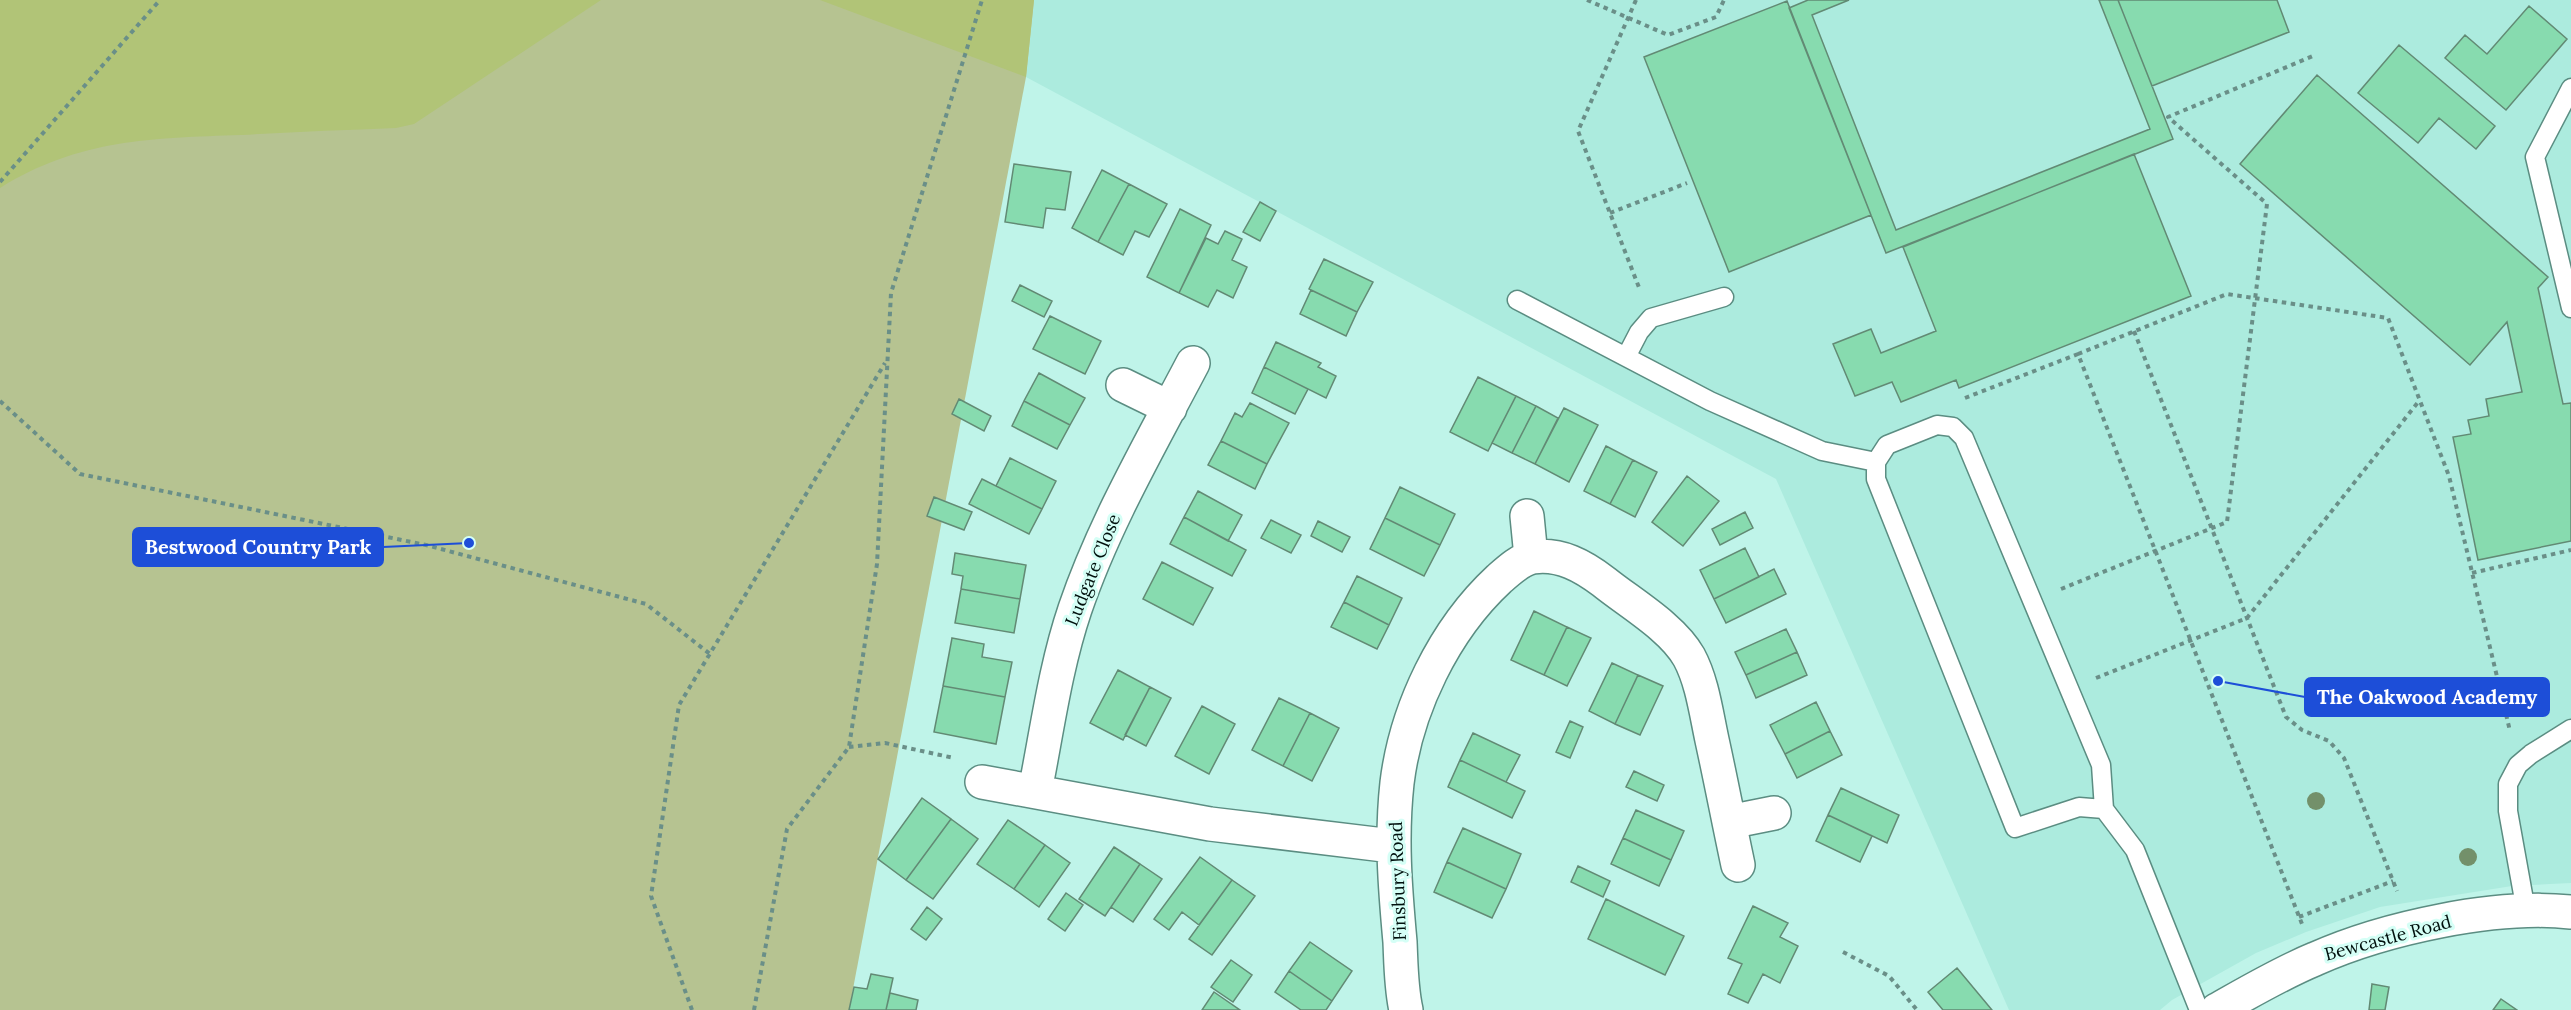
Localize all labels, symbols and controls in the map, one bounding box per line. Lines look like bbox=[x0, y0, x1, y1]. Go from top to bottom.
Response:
street label: Ludgate Close bbox=[1060, 510, 1125, 629]
callout: Bestwood Country Park bbox=[133, 528, 383, 566]
text: Bestwood Country Park bbox=[145, 534, 371, 559]
callout: The Oakwood Academy bbox=[2305, 678, 2549, 716]
text: The Oakwood Academy bbox=[2317, 684, 2537, 709]
street label: Finsbury Road bbox=[1384, 821, 1411, 941]
street label: Bewcastle Road bbox=[2322, 909, 2454, 965]

